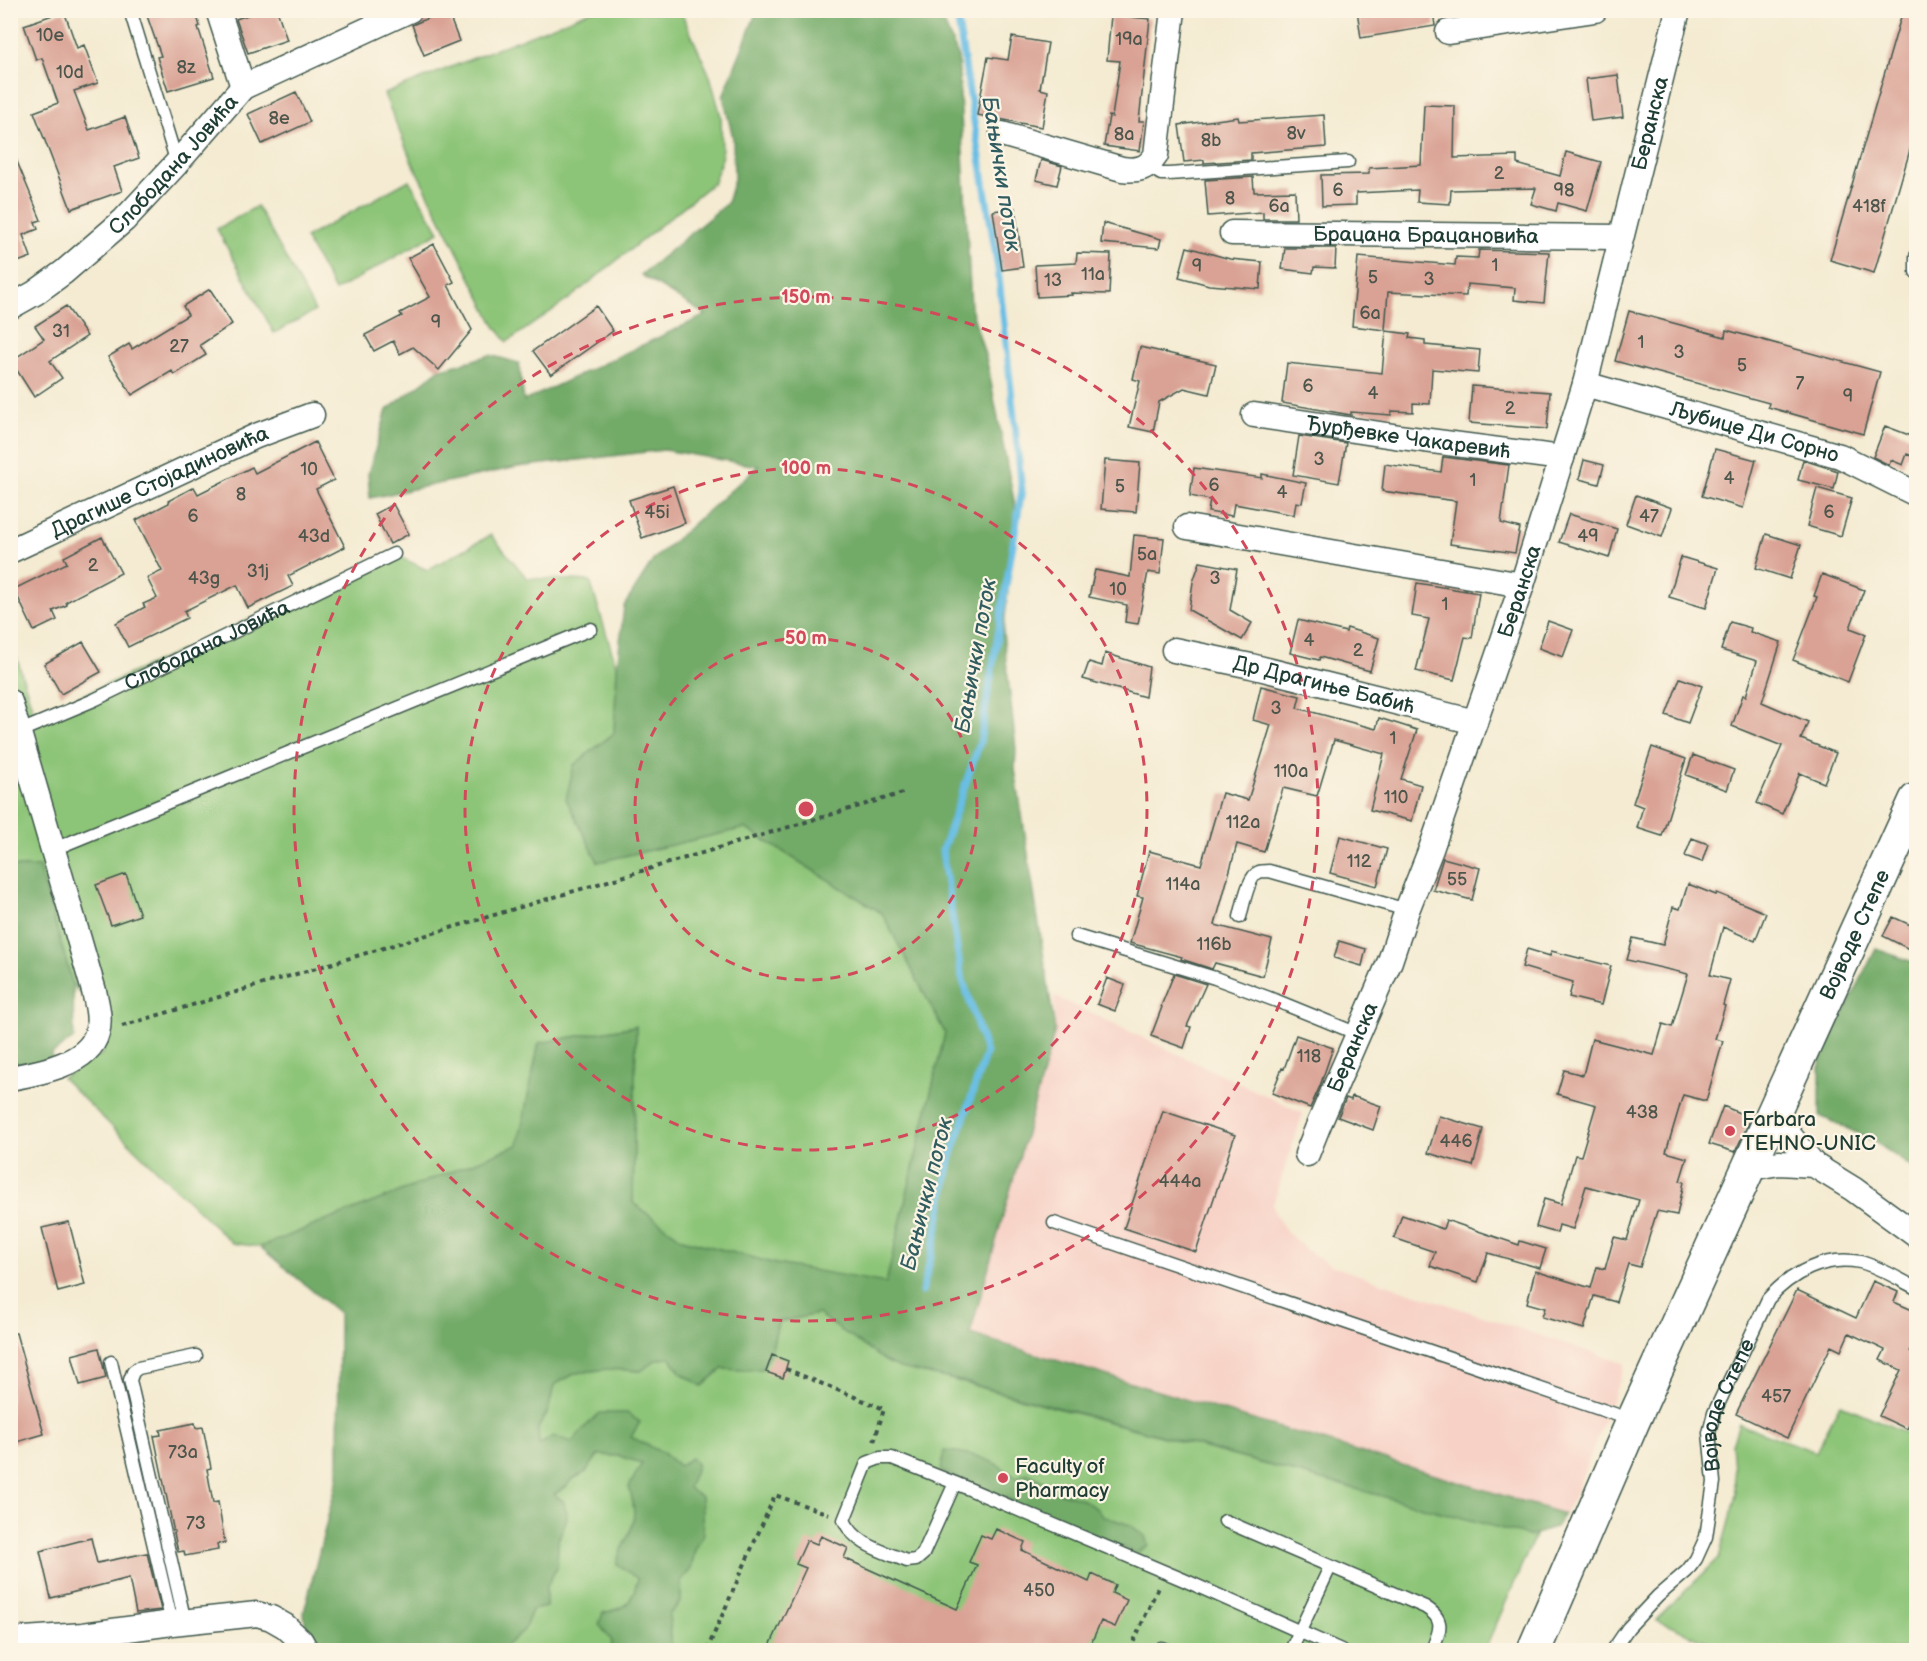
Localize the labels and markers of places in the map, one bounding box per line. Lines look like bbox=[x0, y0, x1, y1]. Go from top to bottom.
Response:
centre of rings bbox=[796, 799, 816, 819]
place label: Farbara TEHNO-UNIC bbox=[1742, 1107, 1876, 1156]
marker: Farbara TEHNO-UNIC bbox=[1723, 1124, 1737, 1138]
place label: Faculty of Pharmacy bbox=[1015, 1454, 1110, 1503]
marker: Faculty of Pharmacy bbox=[996, 1471, 1010, 1485]

